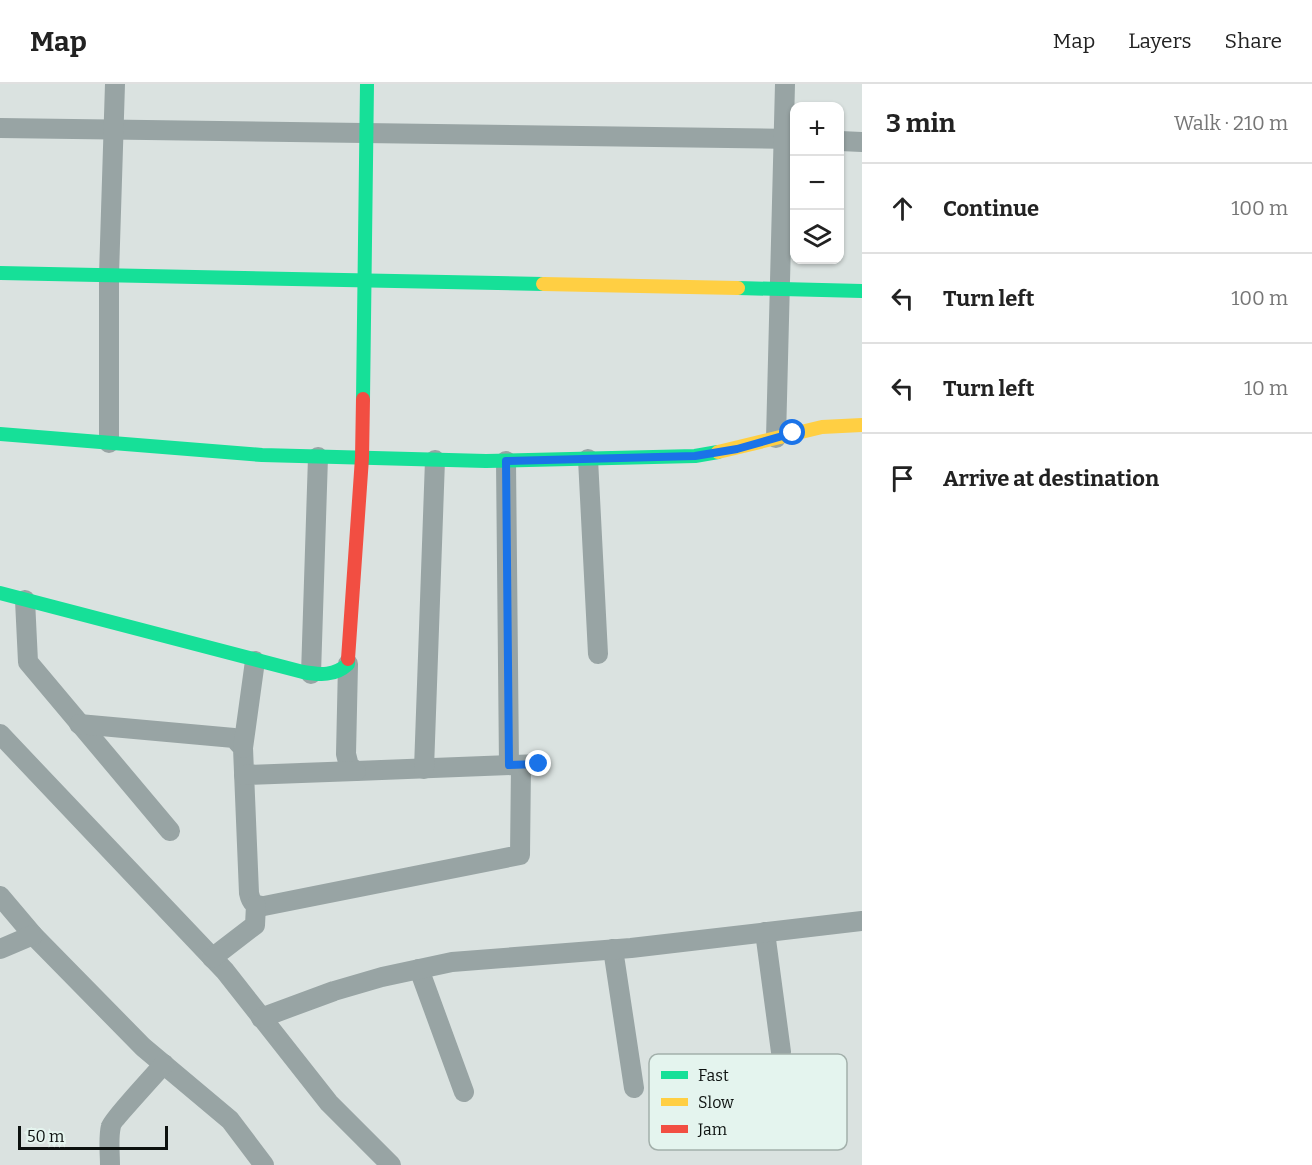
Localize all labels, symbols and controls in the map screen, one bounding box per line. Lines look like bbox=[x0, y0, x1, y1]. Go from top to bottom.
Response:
text: Map bbox=[30, 25, 87, 58]
text: Map bbox=[1053, 28, 1095, 54]
text: Layers bbox=[1128, 28, 1192, 54]
text: Share bbox=[1225, 28, 1282, 54]
map controls bbox=[790, 102, 844, 264]
button: + bbox=[790, 102, 844, 156]
text: 3 min bbox=[886, 108, 955, 139]
text: Walk · 210 m bbox=[1174, 111, 1288, 135]
button: − bbox=[790, 156, 844, 210]
icon: ahead bbox=[886, 192, 919, 225]
text: Continue bbox=[943, 195, 1039, 222]
text: 100 m bbox=[1231, 196, 1288, 220]
button: layers bbox=[790, 210, 844, 264]
icon: left bbox=[886, 282, 919, 315]
text: Turn left bbox=[943, 285, 1035, 312]
text: 100 m bbox=[1231, 286, 1288, 310]
icon: left bbox=[886, 372, 919, 405]
text: Turn left bbox=[943, 375, 1035, 402]
text: 10 m bbox=[1244, 376, 1288, 400]
route start bbox=[779, 419, 805, 445]
icon: arrive bbox=[886, 462, 919, 495]
text: Arrive at destination bbox=[943, 465, 1159, 492]
route end bbox=[525, 750, 551, 776]
legend bbox=[649, 1054, 847, 1150]
text: Fast bbox=[698, 1066, 729, 1085]
text: Slow bbox=[698, 1093, 734, 1112]
text: Jam bbox=[697, 1120, 727, 1139]
scale bar bbox=[18, 1123, 168, 1150]
text: 50 m bbox=[27, 1127, 64, 1146]

